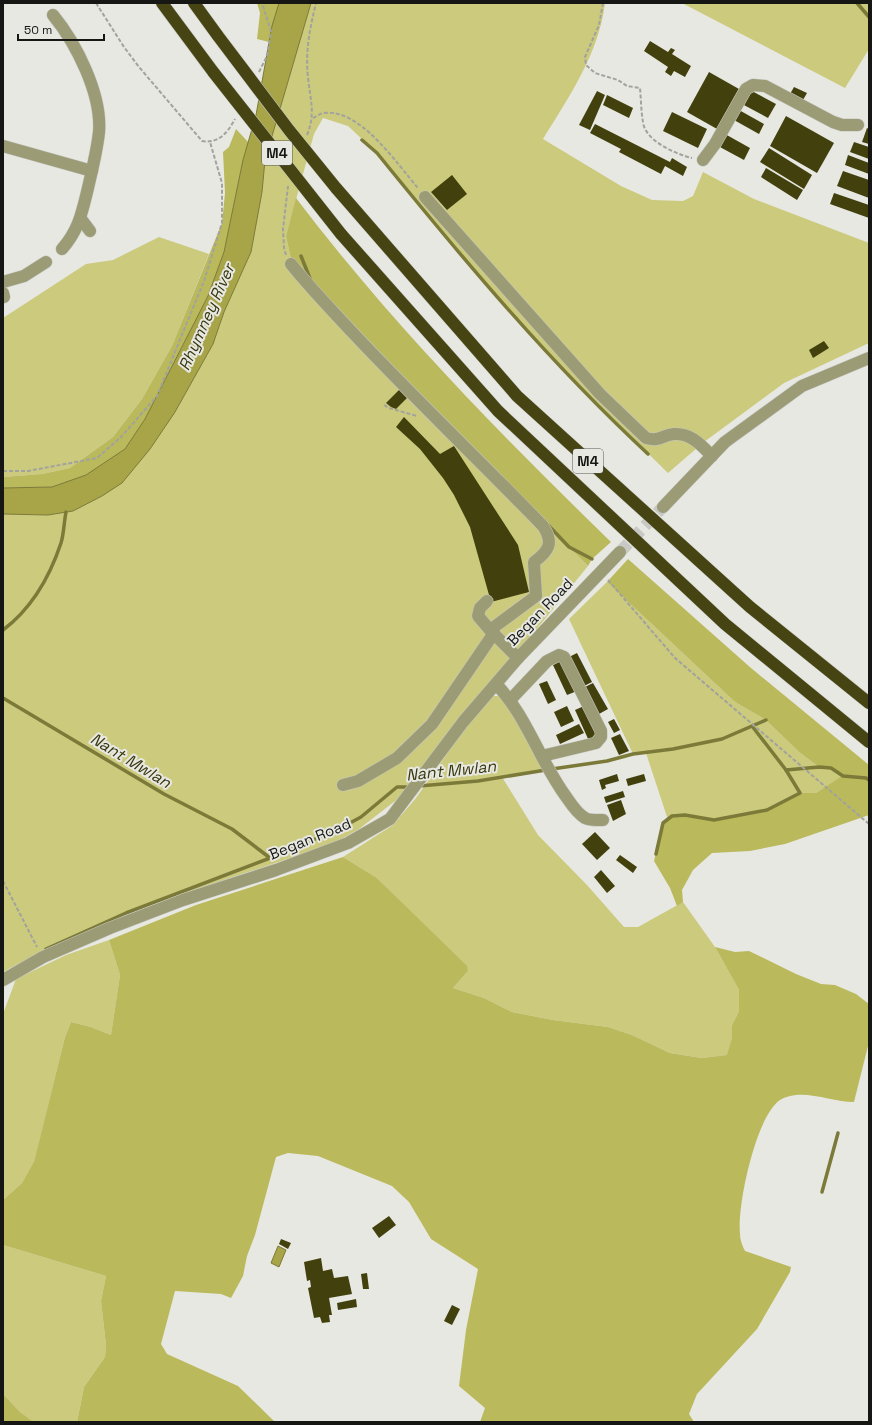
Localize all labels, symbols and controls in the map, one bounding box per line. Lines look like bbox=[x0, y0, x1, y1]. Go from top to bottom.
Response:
scale bar bbox=[18, 16, 104, 42]
text: 50 m bbox=[24, 22, 52, 38]
road number: M4 bbox=[262, 141, 292, 165]
water label: Rhymney River bbox=[174, 259, 240, 374]
road number: M4 bbox=[573, 449, 603, 473]
street label: Began Road bbox=[503, 574, 577, 650]
water label: Nant Mwlan bbox=[87, 728, 176, 793]
water label: Nant Mwlan bbox=[405, 755, 498, 786]
street label: Began Road bbox=[266, 813, 354, 864]

